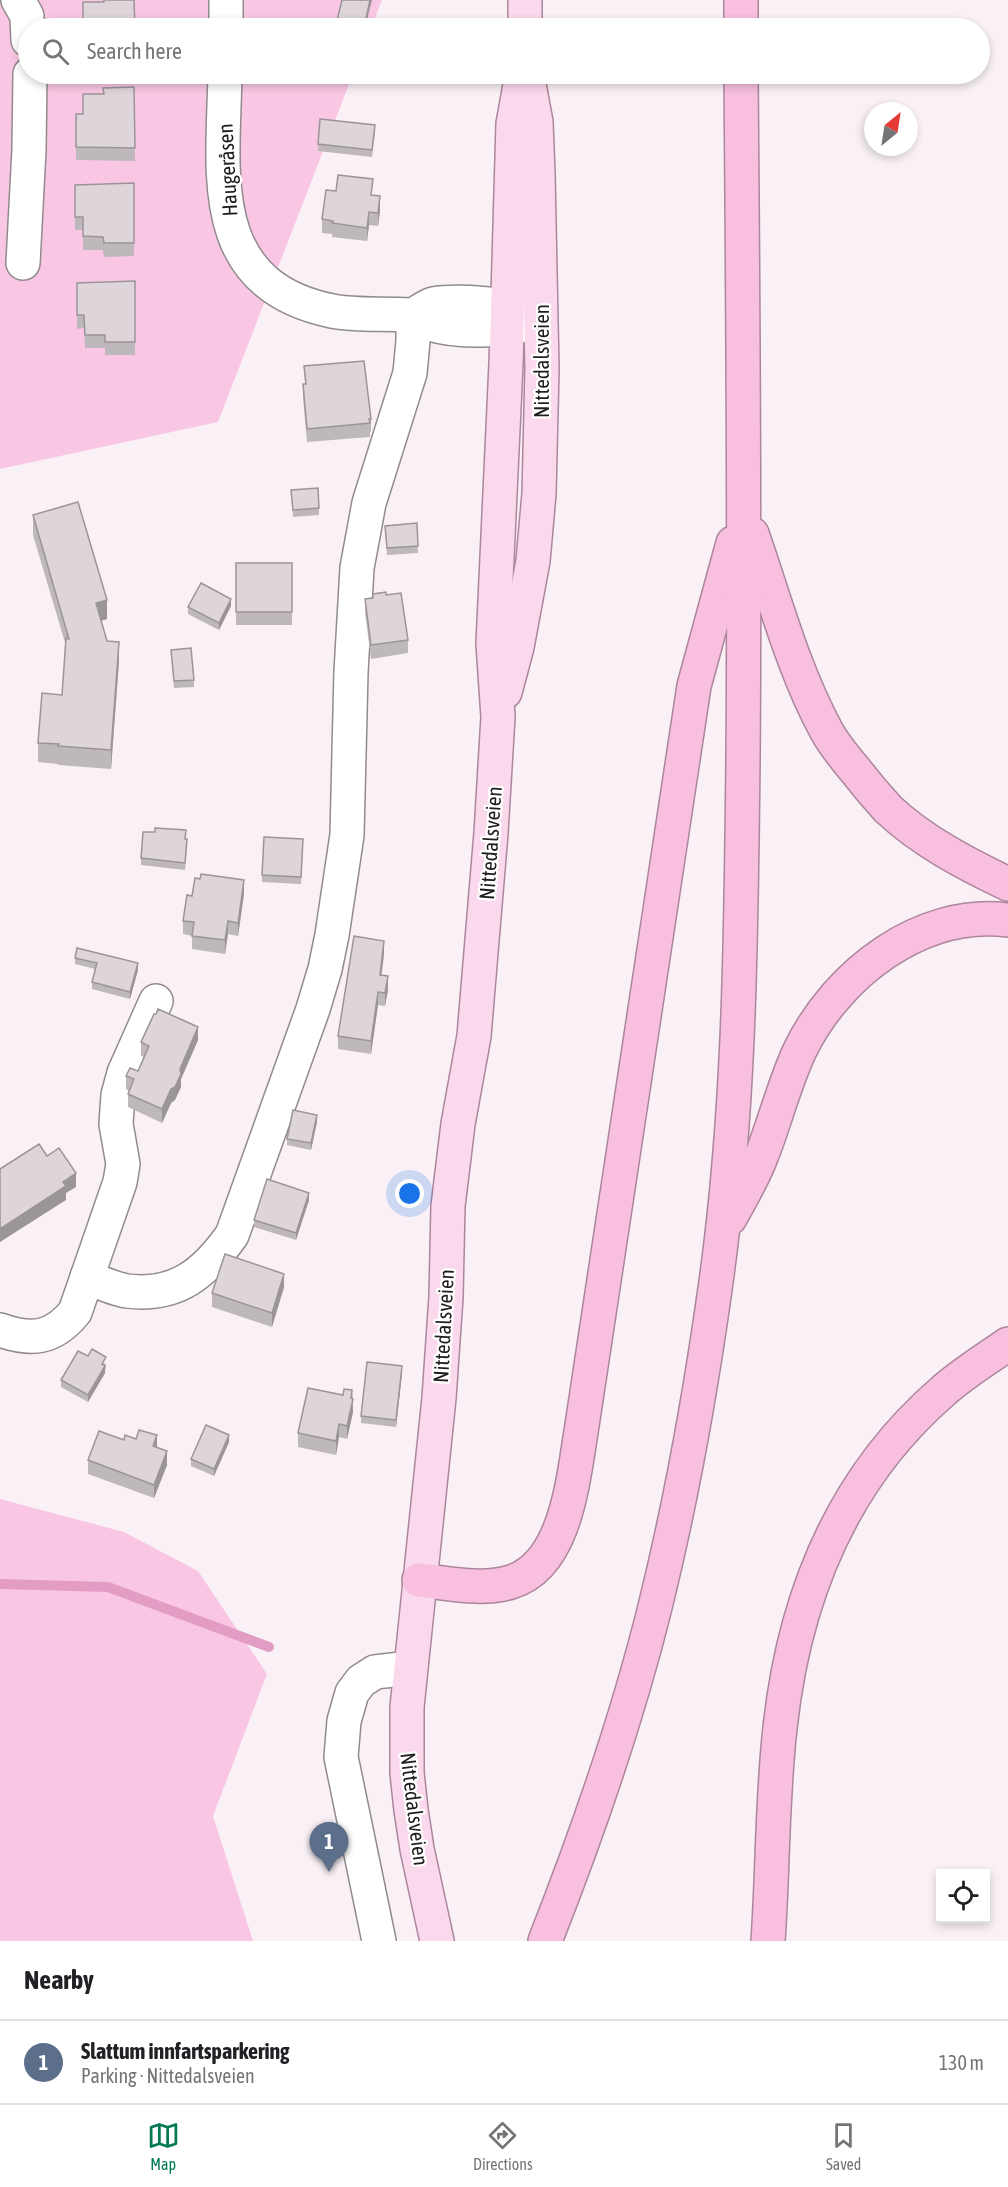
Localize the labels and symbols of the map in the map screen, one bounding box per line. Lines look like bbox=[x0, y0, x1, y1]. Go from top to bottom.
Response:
north arrow bbox=[864, 102, 918, 156]
street label: Haugeråsen bbox=[213, 123, 241, 217]
street label: Nittedalsveien bbox=[529, 304, 553, 418]
street label: Nittedalsveien bbox=[474, 785, 506, 901]
your location bbox=[395, 1179, 424, 1208]
street label: Nittedalsveien bbox=[428, 1269, 458, 1383]
street label: Nittedalsveien bbox=[396, 1751, 434, 1867]
pin: 1 bbox=[310, 1822, 348, 1872]

